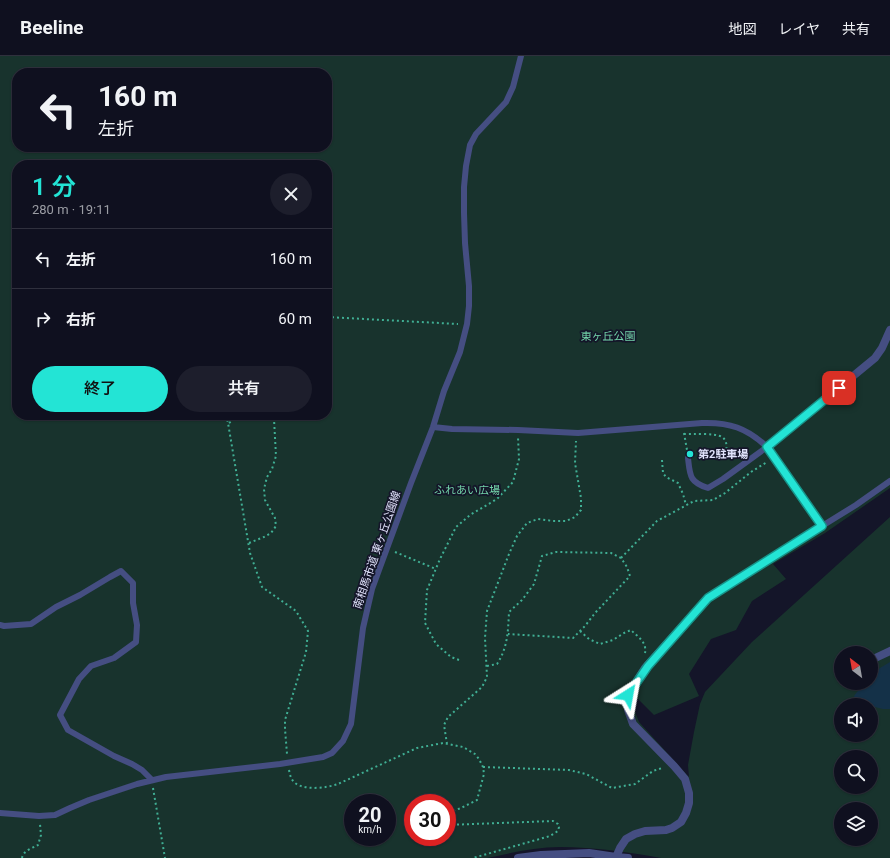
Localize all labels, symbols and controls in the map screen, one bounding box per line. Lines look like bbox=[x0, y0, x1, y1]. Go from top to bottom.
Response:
text: Beeline bbox=[20, 16, 84, 39]
text: 地図 bbox=[728, 21, 756, 37]
text: レイヤ bbox=[778, 21, 820, 37]
text: 共有 bbox=[842, 21, 870, 37]
text: 160 m bbox=[98, 80, 177, 113]
icon: left bbox=[32, 84, 84, 136]
text: 左折 bbox=[98, 118, 134, 139]
text: 1 分 bbox=[32, 173, 76, 201]
button: close bbox=[270, 173, 312, 215]
text: 280 m · 19:11 bbox=[32, 202, 111, 217]
icon: left bbox=[32, 248, 54, 270]
text: 160 m bbox=[270, 250, 312, 268]
text: 左折 bbox=[66, 251, 96, 269]
icon: right bbox=[32, 308, 54, 330]
text: 60 m bbox=[278, 310, 312, 328]
text: 右折 bbox=[66, 311, 96, 329]
park label: 東ヶ丘公園 bbox=[581, 330, 636, 343]
button: 終了 bbox=[32, 366, 168, 412]
button: 共有 bbox=[176, 366, 312, 412]
pin bbox=[822, 371, 856, 405]
icon: arrive bbox=[828, 377, 850, 399]
place label: 第2駐車場 bbox=[698, 448, 748, 461]
marker: 第2駐車場 bbox=[685, 449, 695, 459]
park label: ふれあい広場 bbox=[434, 484, 500, 497]
street label: 南相馬市道 東ヶ丘公園線 bbox=[351, 489, 403, 611]
north arrow bbox=[834, 646, 878, 690]
map controls bbox=[834, 646, 878, 846]
position arrow bbox=[607, 674, 649, 716]
button: sound bbox=[834, 698, 878, 742]
button: search bbox=[834, 750, 878, 794]
speed limit sign: 30 bbox=[404, 794, 456, 846]
button: layers bbox=[834, 802, 878, 846]
text: 20 bbox=[359, 803, 381, 827]
text: km/h bbox=[358, 824, 382, 835]

